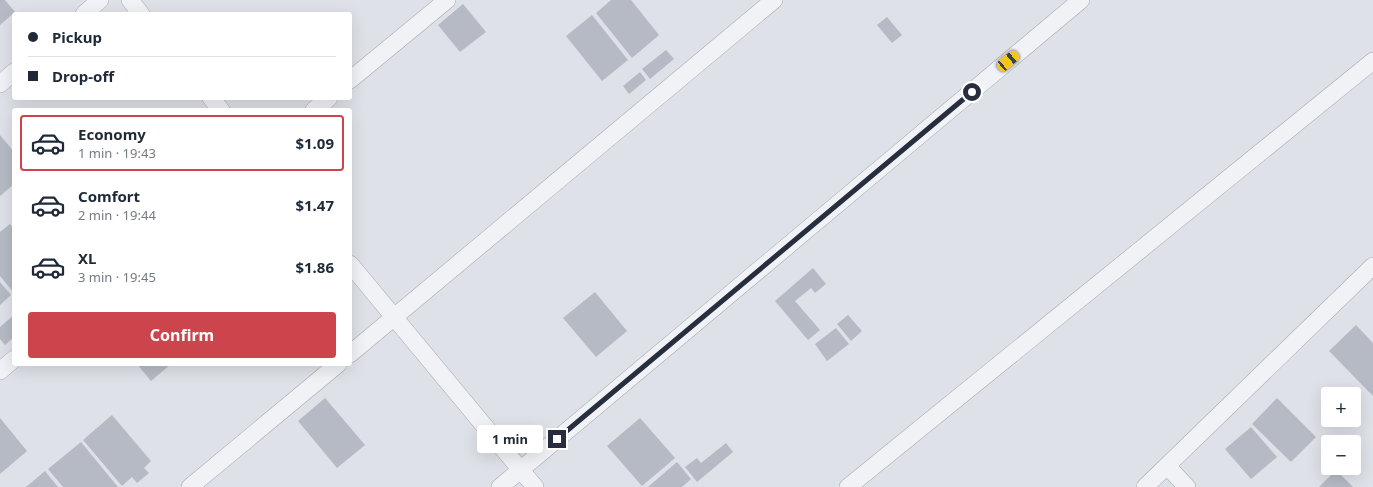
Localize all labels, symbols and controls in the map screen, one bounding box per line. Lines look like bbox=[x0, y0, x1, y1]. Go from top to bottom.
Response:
text: Pickup bbox=[52, 27, 102, 47]
car bbox=[995, 49, 1021, 73]
text: Drop-off bbox=[52, 66, 114, 86]
route start bbox=[963, 83, 981, 101]
text: Economy bbox=[78, 124, 146, 144]
icon: car bbox=[30, 125, 66, 161]
text: $1.09 bbox=[295, 133, 334, 153]
text: 1 min · 19:43 bbox=[78, 144, 156, 162]
text: Comfort bbox=[78, 186, 140, 206]
icon: car bbox=[30, 187, 66, 223]
text: $1.47 bbox=[295, 195, 334, 215]
text: 2 min · 19:44 bbox=[78, 206, 156, 224]
text: XL bbox=[78, 248, 96, 268]
icon: car bbox=[30, 249, 66, 285]
text: $1.86 bbox=[295, 257, 334, 277]
text: 3 min · 19:45 bbox=[78, 268, 156, 286]
button: Confirm bbox=[28, 312, 336, 358]
map controls bbox=[1321, 387, 1361, 475]
button: + bbox=[1321, 387, 1361, 427]
callout: 1 min bbox=[477, 425, 543, 453]
text: 1 min bbox=[492, 430, 528, 448]
route end bbox=[548, 430, 566, 448]
button: − bbox=[1321, 435, 1361, 475]

